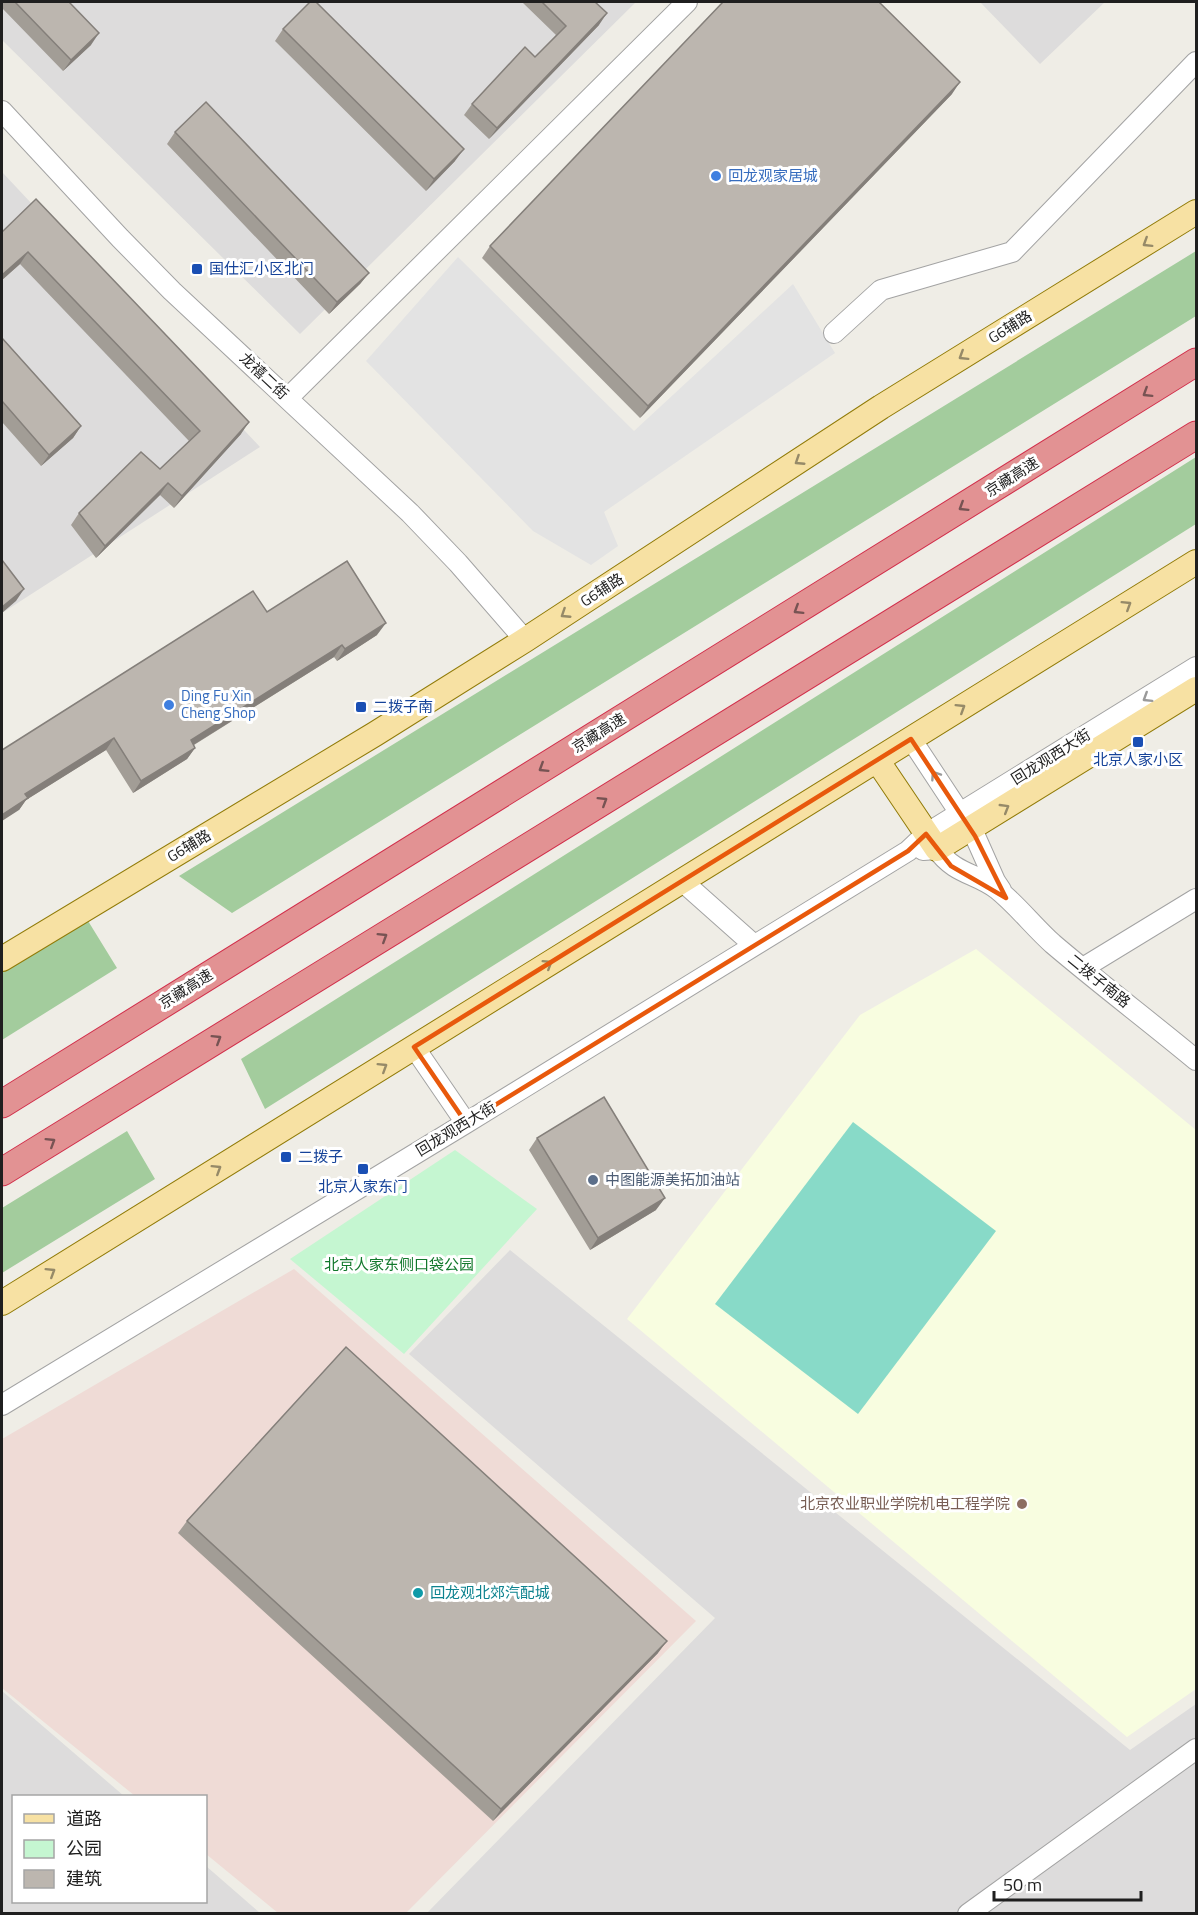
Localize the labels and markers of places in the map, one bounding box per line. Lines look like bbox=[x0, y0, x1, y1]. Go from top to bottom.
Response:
place label: 回龙观家居城 bbox=[728, 164, 818, 187]
marker: 回龙观家居城 bbox=[709, 169, 723, 183]
place label: 国仕汇小区北门 bbox=[209, 257, 314, 280]
marker: 国仕汇小区北门 bbox=[190, 262, 204, 276]
place label: Ding Fu Xin Cheng Shop bbox=[181, 684, 256, 724]
place label: 二拨子南 bbox=[373, 695, 433, 718]
marker: Ding Fu Xin Cheng Shop bbox=[162, 698, 176, 712]
marker: 二拨子南 bbox=[354, 700, 368, 714]
marker: 北京人家小区 bbox=[1131, 735, 1145, 749]
place label: 北京人家小区 bbox=[1093, 748, 1183, 771]
place label: 二拨子 bbox=[298, 1145, 343, 1168]
marker: 二拨子 bbox=[279, 1150, 293, 1164]
marker: 北京人家东门 bbox=[356, 1162, 370, 1176]
place label: 中图能源美拓加油站 bbox=[605, 1168, 740, 1191]
marker: 中图能源美拓加油站 bbox=[586, 1173, 600, 1187]
place label: 北京人家东门 bbox=[318, 1175, 408, 1198]
place label: 北京农业职业学院机电工程学院 bbox=[800, 1492, 1010, 1515]
marker: 北京农业职业学院机电工程学院 bbox=[1015, 1497, 1029, 1511]
place label: 回龙观北郊汽配城 bbox=[430, 1581, 550, 1604]
marker: 回龙观北郊汽配城 bbox=[411, 1586, 425, 1600]

